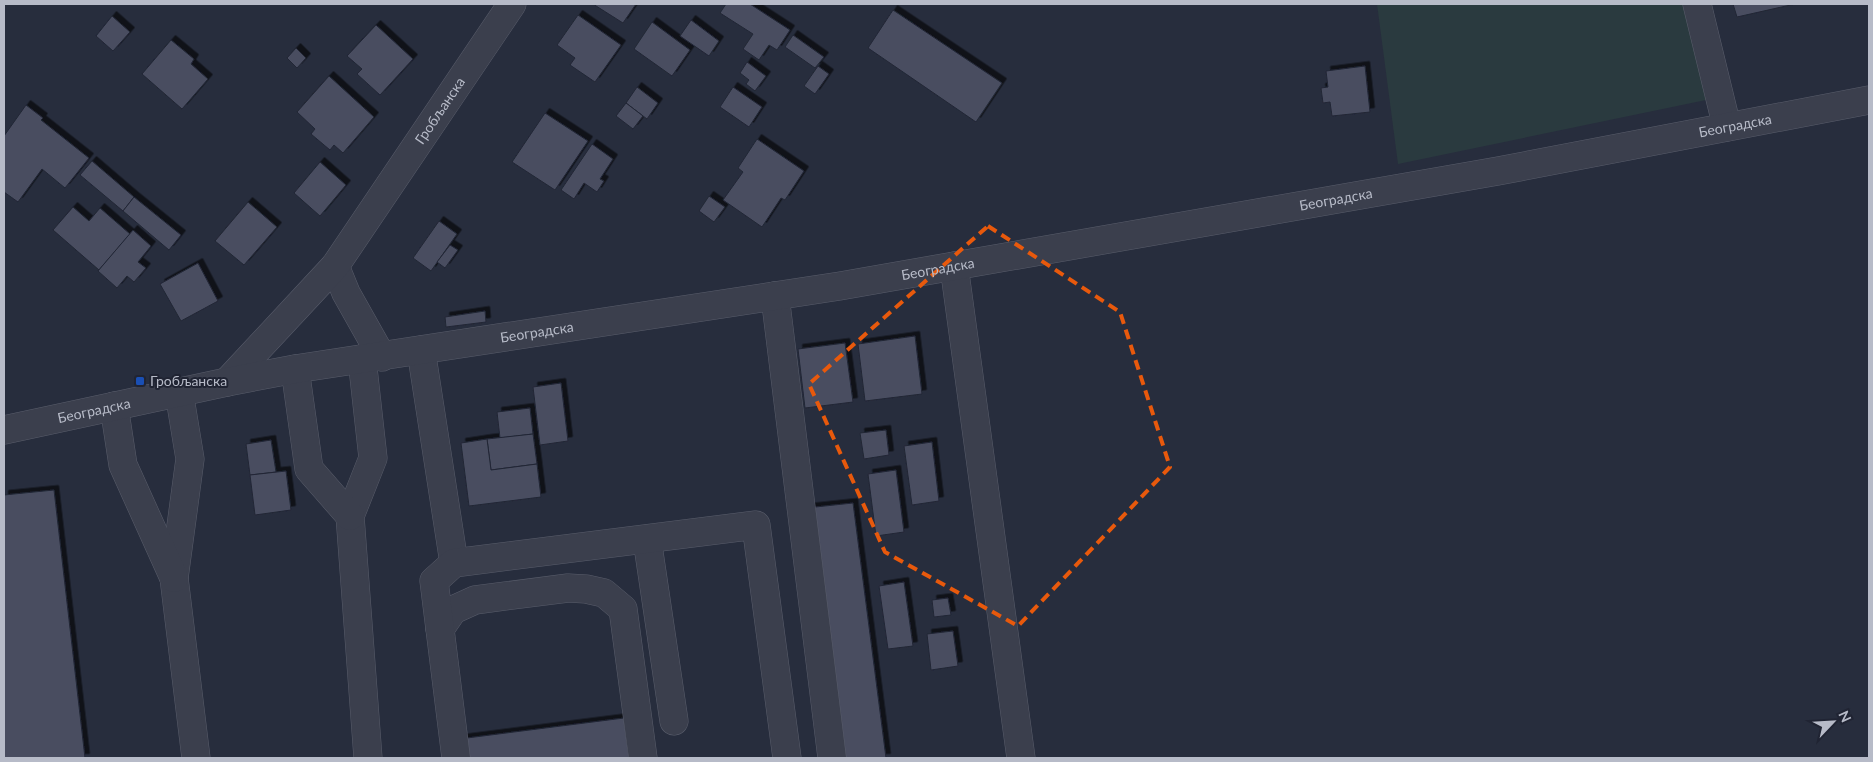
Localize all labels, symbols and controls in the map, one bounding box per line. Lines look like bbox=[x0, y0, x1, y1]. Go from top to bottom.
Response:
street label: Гробљанска bbox=[411, 74, 468, 147]
street label: Београдска bbox=[1697, 110, 1773, 140]
street label: Београдска bbox=[1298, 184, 1374, 214]
street label: Београдска bbox=[900, 254, 976, 283]
street label: Београдска bbox=[499, 318, 575, 346]
place label: Гробљанска bbox=[150, 372, 227, 389]
marker: Гробљанска bbox=[134, 375, 146, 387]
street label: Београдска bbox=[56, 394, 132, 426]
north arrow bbox=[1808, 697, 1858, 747]
text: N bbox=[1835, 708, 1855, 725]

